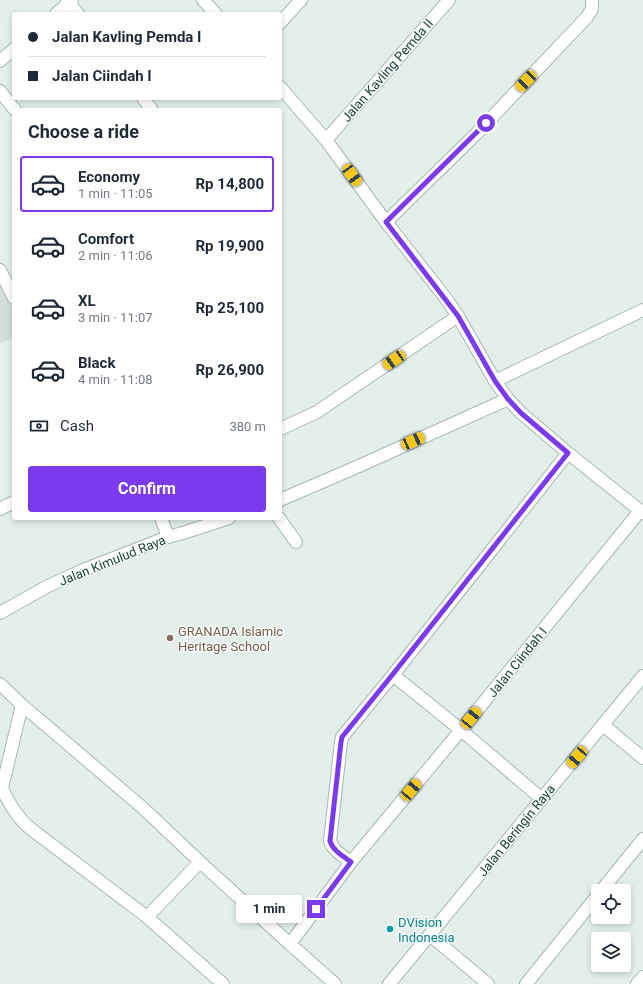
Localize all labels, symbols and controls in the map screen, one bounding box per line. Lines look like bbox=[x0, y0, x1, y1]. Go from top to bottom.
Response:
street label: Jalan Kavling Pemda II bbox=[339, 16, 436, 125]
text: Jalan Kavling Pemda I bbox=[52, 28, 202, 46]
text: Jalan Ciindah I bbox=[52, 67, 152, 85]
car bbox=[513, 68, 539, 94]
route start bbox=[477, 114, 495, 132]
text: Choose a ride bbox=[28, 121, 139, 142]
car bbox=[340, 162, 364, 188]
icon: car bbox=[30, 166, 66, 202]
text: Economy bbox=[78, 168, 140, 186]
text: Rp 14,800 bbox=[196, 175, 264, 193]
text: 1 min · 11:05 bbox=[78, 186, 153, 201]
icon: car bbox=[30, 228, 66, 264]
text: Comfort bbox=[78, 230, 134, 248]
text: Rp 19,900 bbox=[196, 237, 264, 255]
text: 2 min · 11:06 bbox=[78, 248, 153, 263]
icon: car bbox=[30, 290, 66, 326]
text: XL bbox=[78, 292, 96, 310]
text: Rp 25,100 bbox=[196, 299, 264, 317]
text: 3 min · 11:07 bbox=[78, 310, 153, 325]
car bbox=[381, 348, 407, 372]
icon: car bbox=[30, 352, 66, 388]
text: Black bbox=[78, 354, 115, 372]
text: Rp 26,900 bbox=[196, 361, 264, 379]
text: 4 min · 11:08 bbox=[78, 372, 153, 387]
icon: cash bbox=[28, 415, 50, 437]
text: Cash bbox=[60, 417, 94, 435]
text: 380 m bbox=[229, 419, 266, 434]
car bbox=[400, 431, 426, 451]
button: Confirm bbox=[28, 466, 266, 512]
street label: Jalan Kimulud Raya bbox=[57, 532, 168, 589]
place label: GRANADA Islamic Heritage School bbox=[178, 624, 283, 654]
street label: Jalan Ciindah I bbox=[485, 624, 550, 700]
marker: GRANADA Islamic Heritage School bbox=[165, 633, 175, 643]
car bbox=[459, 705, 483, 731]
car bbox=[565, 744, 589, 770]
car bbox=[399, 777, 423, 803]
street label: Jalan Beringin Raya bbox=[475, 781, 558, 879]
map controls bbox=[591, 884, 631, 972]
button: locate bbox=[591, 884, 631, 924]
callout: 1 min bbox=[236, 895, 302, 923]
route end bbox=[307, 900, 325, 918]
text: 1 min bbox=[253, 901, 285, 916]
place label: DVision Indonesia bbox=[398, 915, 454, 945]
marker: DVision Indonesia bbox=[385, 924, 395, 934]
button: layers bbox=[591, 932, 631, 972]

